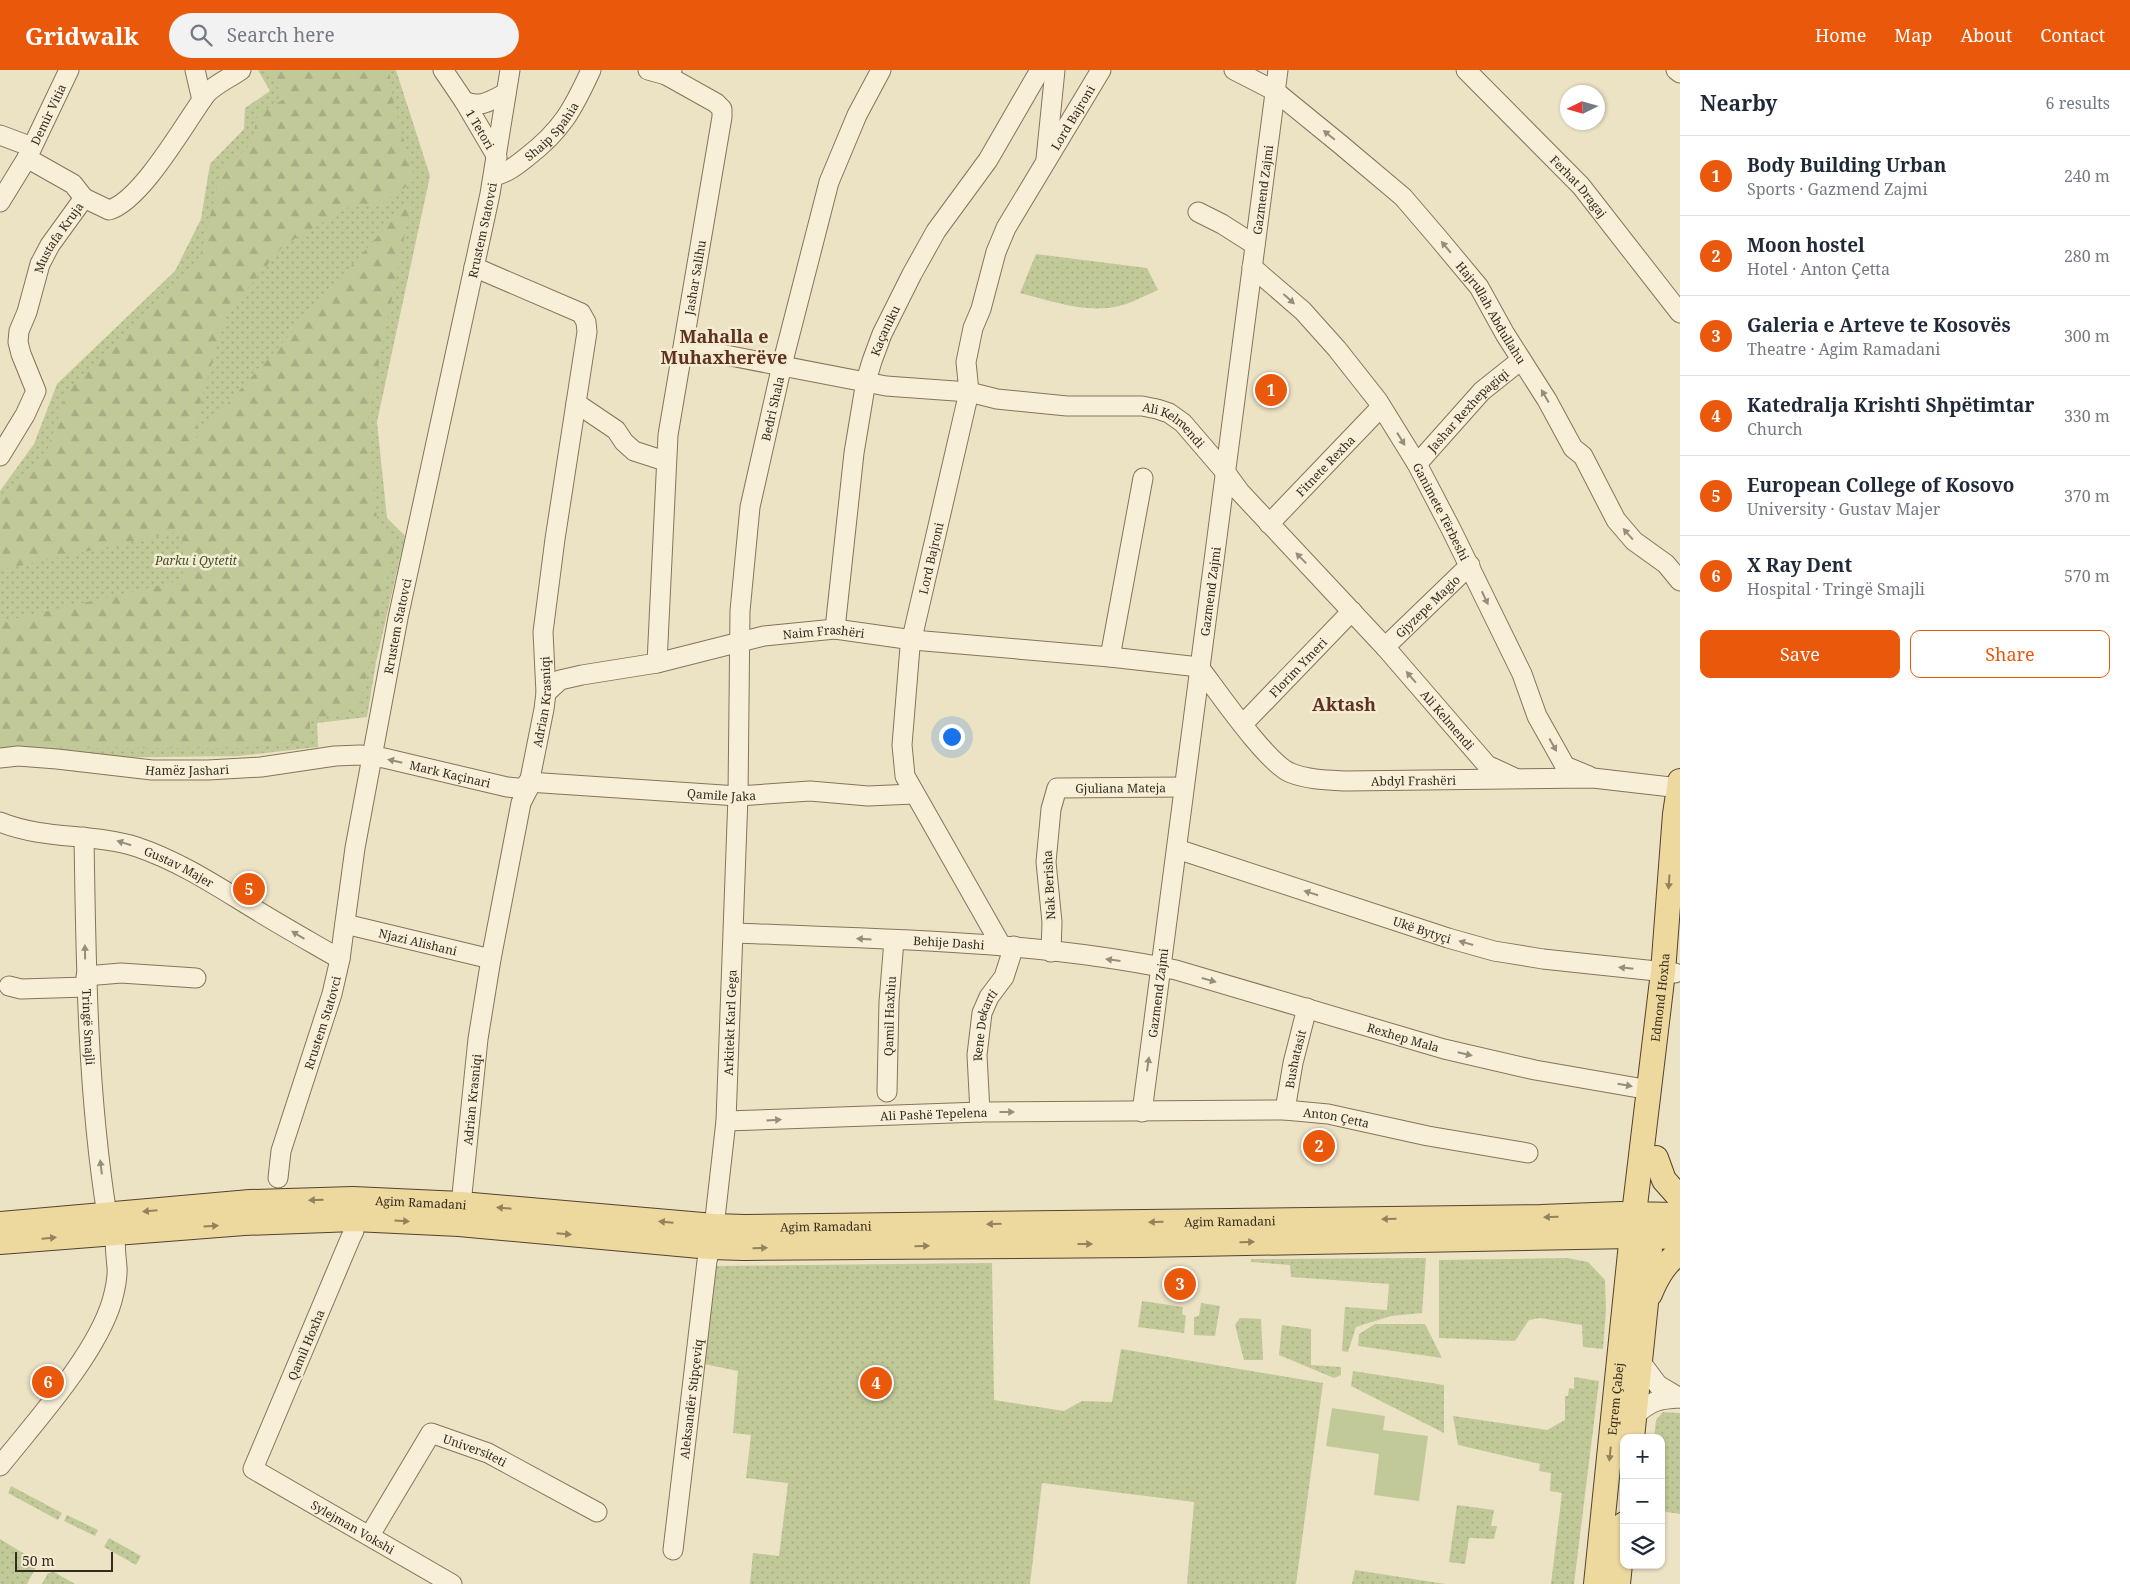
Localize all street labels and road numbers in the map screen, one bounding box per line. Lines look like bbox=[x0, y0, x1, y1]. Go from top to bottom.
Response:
street label: Demir Vitia bbox=[26, 81, 70, 148]
street label: Lord Bajroni bbox=[1046, 82, 1099, 153]
street label: Shaip Spahia bbox=[521, 98, 582, 165]
street label: 1 Tetori bbox=[462, 106, 499, 152]
street label: Gazmend Zajmi bbox=[1248, 144, 1277, 236]
street label: Ferhat Dragaj bbox=[1546, 151, 1611, 221]
street label: Rrustem Statovci bbox=[464, 181, 500, 279]
street label: Mustafa Kruja bbox=[29, 198, 87, 275]
street label: Jashar Salihu bbox=[680, 238, 710, 317]
street label: Hajrullah Abdullahu bbox=[1452, 258, 1530, 367]
street label: Kaçaniku bbox=[866, 302, 904, 358]
street label: Jashar Rexhepagiqi bbox=[1422, 365, 1512, 456]
street label: Bedri Shala bbox=[757, 374, 788, 443]
street label: Ali Kelmendi bbox=[1141, 398, 1209, 451]
street label: Fitnete Rexha bbox=[1292, 431, 1359, 500]
street label: Ganimete Tërbeshi bbox=[1409, 459, 1474, 563]
street label: Lord Bajroni bbox=[914, 521, 947, 596]
street label: Gazmend Zajmi bbox=[1196, 545, 1224, 637]
street label: Gjyzepe Magio bbox=[1391, 571, 1464, 641]
street label: Rrustem Statovci bbox=[379, 577, 415, 675]
street label: Naim Frashëri bbox=[782, 620, 866, 643]
street label: Florim Ymeri bbox=[1265, 634, 1331, 701]
street label: Adrian Krasniqi bbox=[528, 656, 555, 749]
street label: Ali Kelmendi bbox=[1417, 686, 1479, 753]
street label: Mark Kaçinari bbox=[408, 756, 493, 791]
street label: Hamëz Jashari bbox=[144, 760, 230, 779]
street label: Abdyl Frashëri bbox=[1371, 771, 1456, 789]
street label: Gjuliana Mateja bbox=[1075, 779, 1166, 796]
street label: Qamile Jaka bbox=[687, 784, 757, 805]
street label: Gustav Majer bbox=[142, 842, 218, 891]
street label: Nak Berisha bbox=[1039, 850, 1059, 920]
street label: Ukë Bytyçi bbox=[1391, 912, 1453, 947]
street label: Njazi Alishani bbox=[377, 924, 459, 959]
street label: Behije Dashi bbox=[913, 932, 985, 953]
street label: Gazmend Zajmi bbox=[1143, 947, 1172, 1039]
street label: Edmond Hoxha bbox=[1646, 952, 1673, 1043]
street label: Arkitekt Karl Gega bbox=[719, 969, 740, 1076]
street label: Rrustem Statovci bbox=[300, 974, 344, 1072]
street label: Qamil Haxhiu bbox=[879, 975, 900, 1056]
street label: Rene Dekarti bbox=[968, 985, 1001, 1062]
street label: Tringë Smajli bbox=[79, 988, 99, 1066]
street label: Rexhep Mala bbox=[1365, 1018, 1442, 1056]
street label: Bushatasit bbox=[1280, 1028, 1310, 1090]
street label: Adrian Krasniqi bbox=[459, 1053, 485, 1146]
street label: Ali Pashë Tepelena bbox=[880, 1103, 988, 1124]
street label: Anton Çetta bbox=[1302, 1103, 1371, 1131]
street label: Agim Ramadani bbox=[375, 1192, 467, 1213]
street label: Agim Ramadani bbox=[1184, 1212, 1276, 1230]
street label: Agim Ramadani bbox=[780, 1217, 872, 1235]
street label: Qamil Hoxha bbox=[283, 1307, 329, 1383]
street label: Aleksandër Stipçeviq bbox=[675, 1338, 706, 1460]
street label: Eqrem Çabej bbox=[1603, 1362, 1627, 1436]
street label: Universiteti bbox=[441, 1429, 510, 1470]
street label: Sylejman Vokshi bbox=[308, 1496, 398, 1558]

